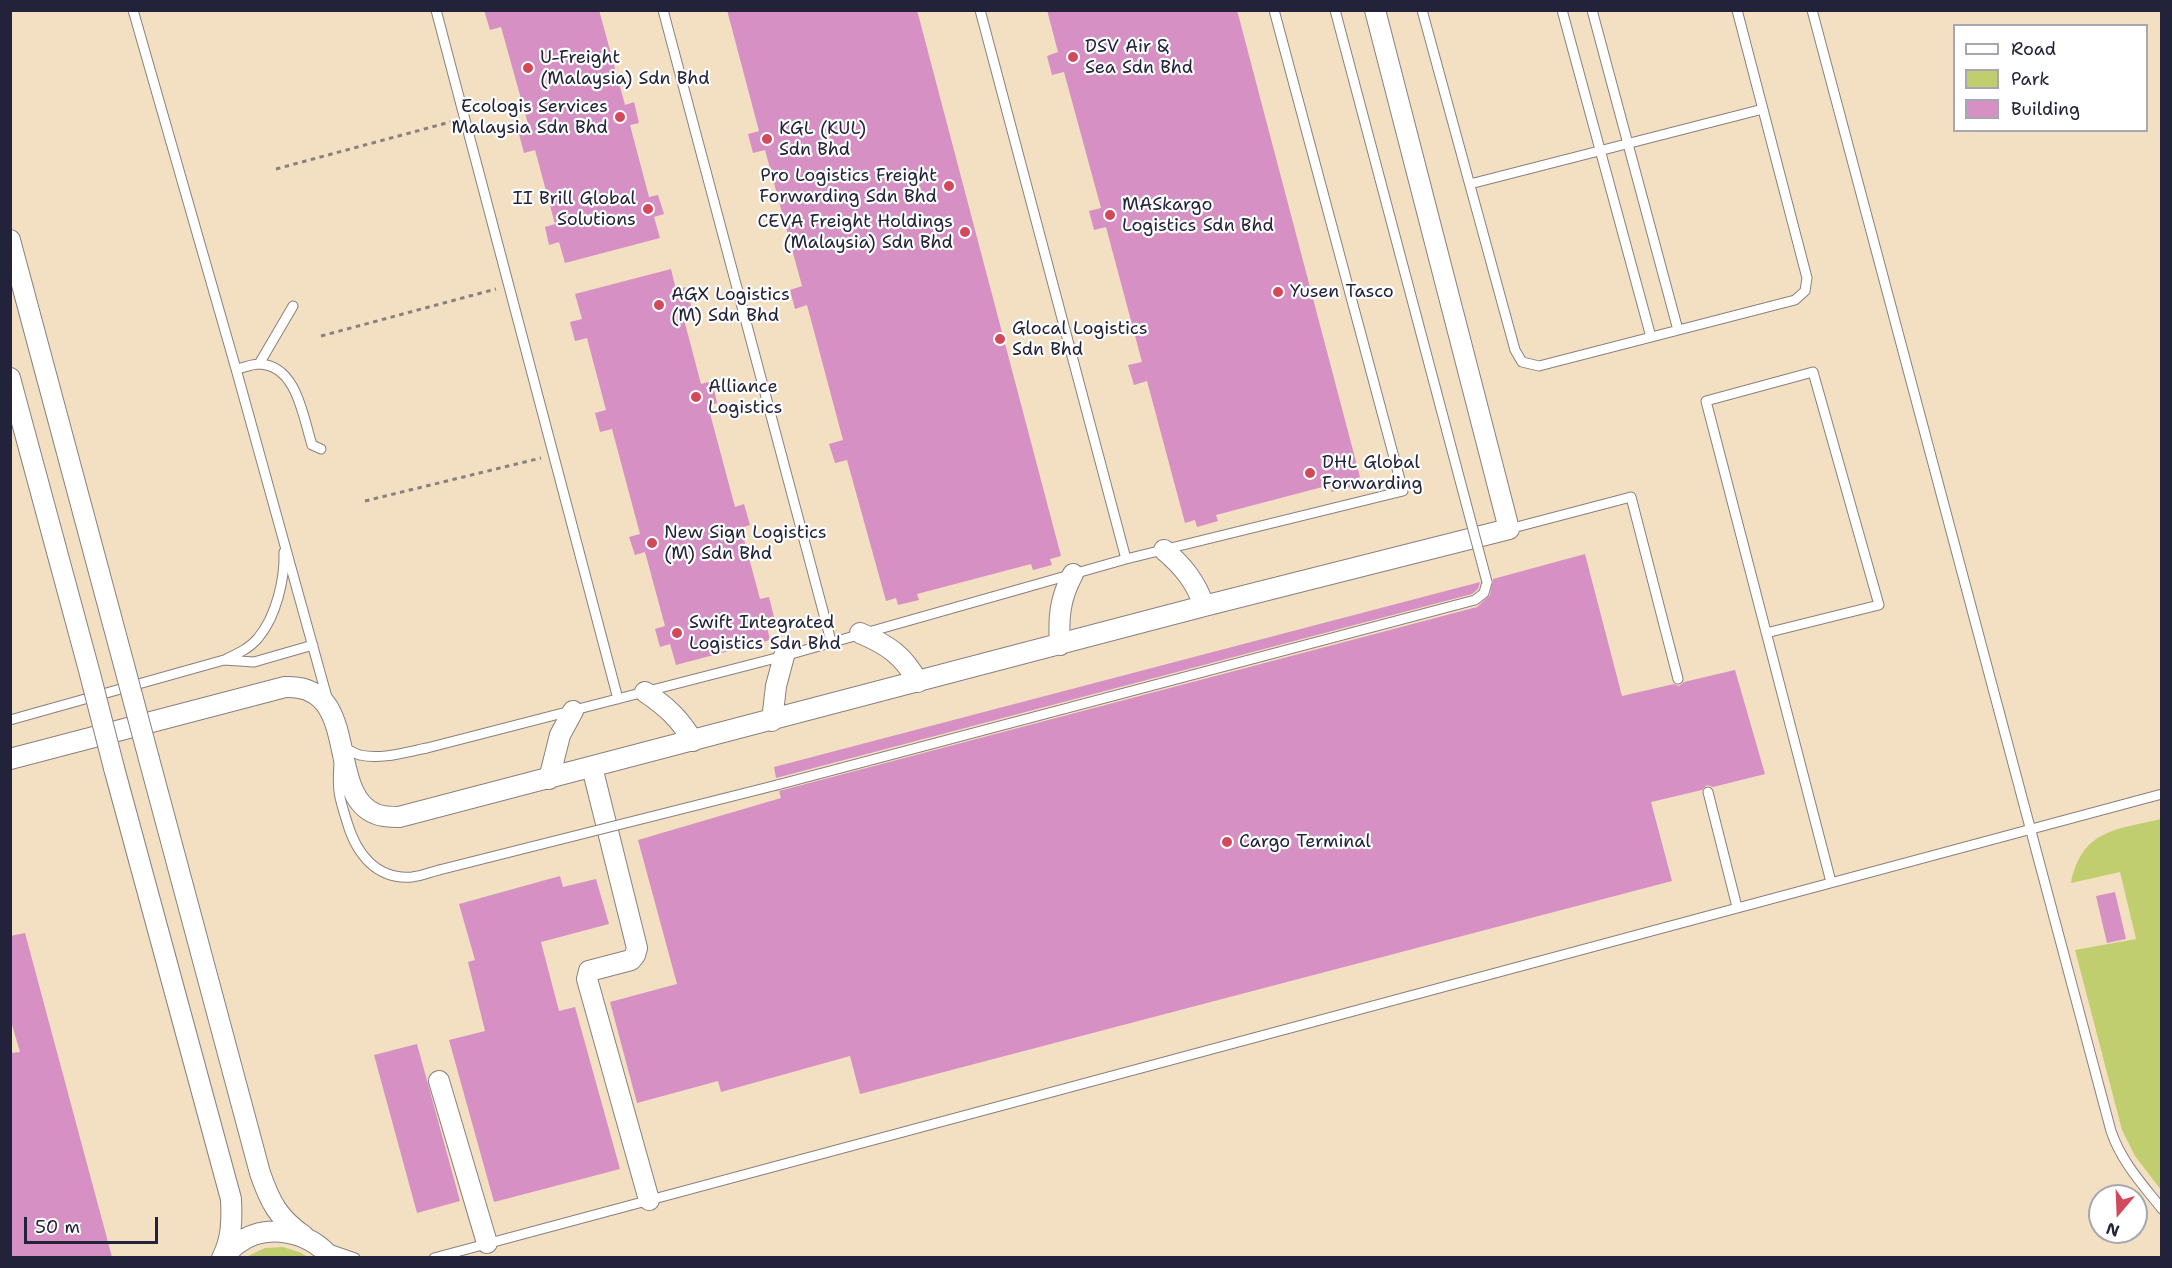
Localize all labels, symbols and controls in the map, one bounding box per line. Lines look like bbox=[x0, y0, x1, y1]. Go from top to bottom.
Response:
legend bbox=[1953, 24, 2148, 132]
place label: DSV Air & Sea Sdn Bhd bbox=[1085, 36, 1193, 78]
text: Road bbox=[2011, 37, 2056, 61]
place label: U-Freight (Malaysia) Sdn Bhd bbox=[540, 47, 710, 90]
marker: DSV Air & Sea Sdn Bhd bbox=[1066, 50, 1080, 64]
marker: U-Freight (Malaysia) Sdn Bhd bbox=[521, 61, 535, 75]
text: Park bbox=[2011, 67, 2050, 91]
place label: Ecologis Services Malaysia Sdn Bhd bbox=[451, 96, 608, 138]
text: Building bbox=[2011, 97, 2080, 121]
marker: Ecologis Services Malaysia Sdn Bhd bbox=[613, 110, 627, 124]
place label: KGL (KUL) Sdn Bhd bbox=[779, 118, 866, 160]
marker: KGL (KUL) Sdn Bhd bbox=[760, 132, 774, 146]
place label: Pro Logistics Freight Forwarding Sdn Bhd bbox=[759, 165, 937, 207]
marker: Pro Logistics Freight Forwarding Sdn Bhd bbox=[942, 179, 956, 193]
place label: II Brill Global Solutions bbox=[513, 188, 636, 230]
place label: MASkargo Logistics Sdn Bhd bbox=[1122, 194, 1274, 236]
marker: II Brill Global Solutions bbox=[641, 202, 655, 216]
marker: MASkargo Logistics Sdn Bhd bbox=[1103, 208, 1117, 222]
place label: CEVA Freight Holdings (Malaysia) Sdn Bhd bbox=[758, 211, 953, 254]
marker: CEVA Freight Holdings (Malaysia) Sdn Bhd bbox=[958, 225, 972, 239]
place label: Yusen Tasco bbox=[1290, 281, 1394, 303]
place label: AGX Logistics (M) Sdn Bhd bbox=[671, 284, 790, 326]
marker: Yusen Tasco bbox=[1271, 285, 1285, 299]
marker: AGX Logistics (M) Sdn Bhd bbox=[652, 298, 666, 312]
place label: Glocal Logistics Sdn Bhd bbox=[1012, 318, 1148, 360]
marker: Glocal Logistics Sdn Bhd bbox=[993, 332, 1007, 346]
place label: Alliance Logistics bbox=[708, 376, 783, 418]
marker: Alliance Logistics bbox=[689, 390, 703, 404]
place label: DHL Global Forwarding bbox=[1322, 452, 1422, 494]
marker: DHL Global Forwarding bbox=[1303, 466, 1317, 480]
place label: New Sign Logistics (M) Sdn Bhd bbox=[664, 522, 827, 564]
marker: New Sign Logistics (M) Sdn Bhd bbox=[645, 536, 659, 550]
place label: Swift Integrated Logistics Sdn Bhd bbox=[689, 612, 841, 654]
marker: Swift Integrated Logistics Sdn Bhd bbox=[670, 626, 684, 640]
place label: Cargo Terminal bbox=[1239, 831, 1371, 853]
marker: Cargo Terminal bbox=[1220, 835, 1234, 849]
north arrow bbox=[2088, 1184, 2148, 1244]
scale bar bbox=[27, 1205, 160, 1243]
text: 50 m bbox=[35, 1215, 80, 1239]
text: N bbox=[2103, 1218, 2122, 1242]

